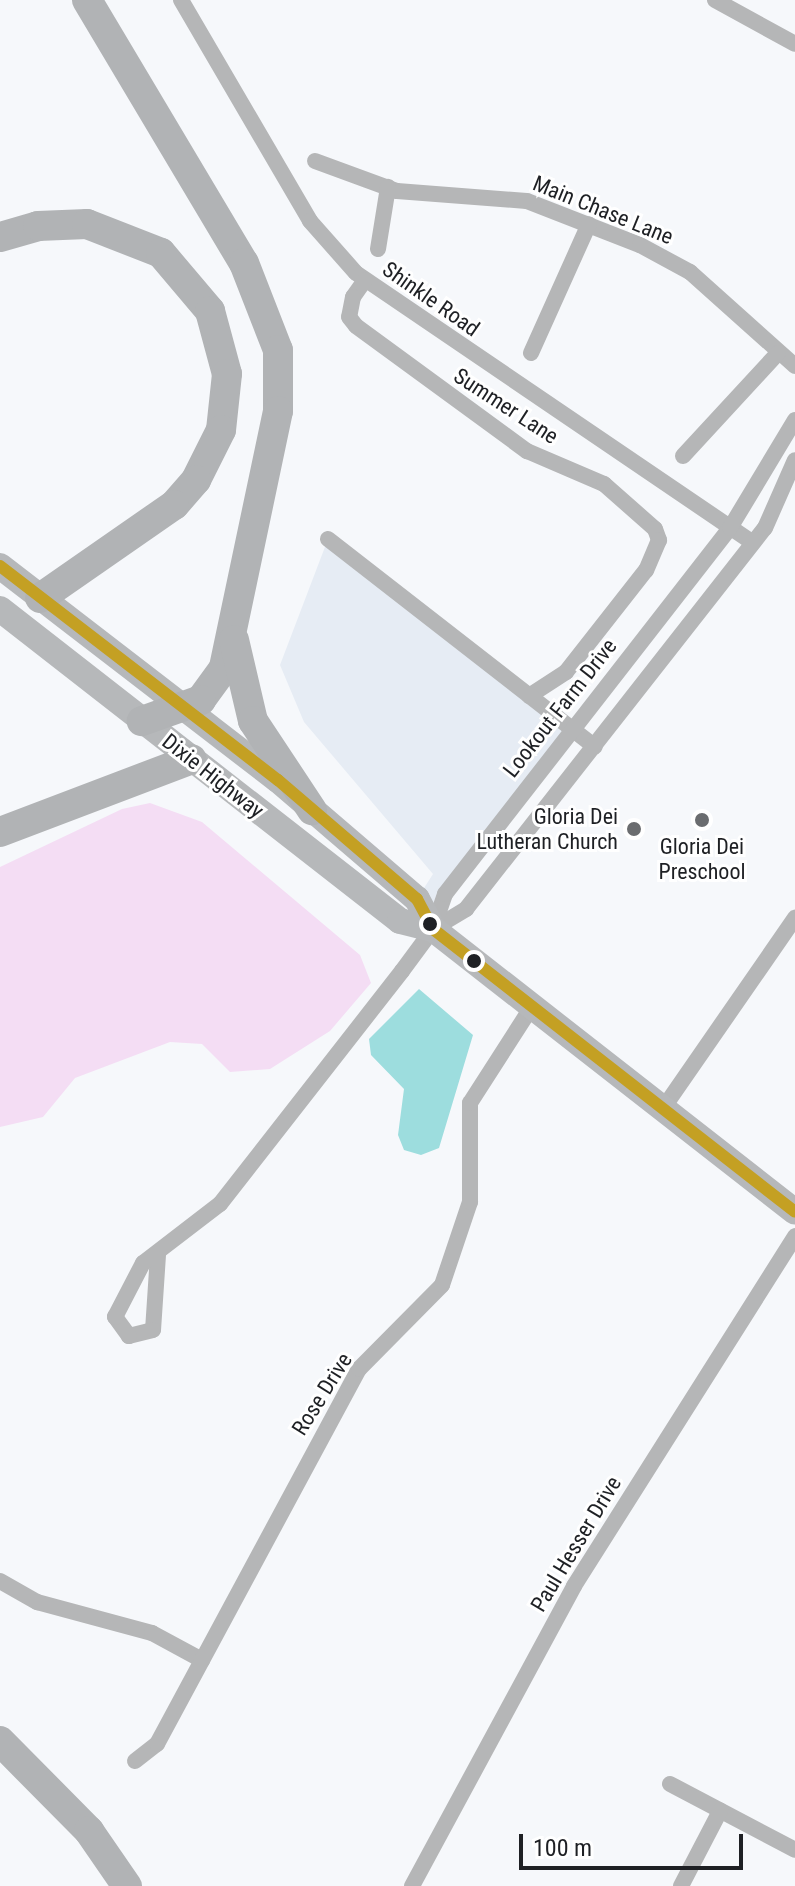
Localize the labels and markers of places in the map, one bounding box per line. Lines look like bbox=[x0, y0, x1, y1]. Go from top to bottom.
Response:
place label: Gloria Dei Lutheran Church bbox=[476, 803, 618, 854]
marker: Gloria Dei Preschool bbox=[693, 811, 711, 829]
marker: Gloria Dei Lutheran Church bbox=[625, 820, 643, 838]
place label: Gloria Dei Preschool bbox=[659, 833, 745, 884]
unlabelled marker bbox=[422, 916, 438, 932]
unlabelled marker bbox=[466, 953, 482, 969]

